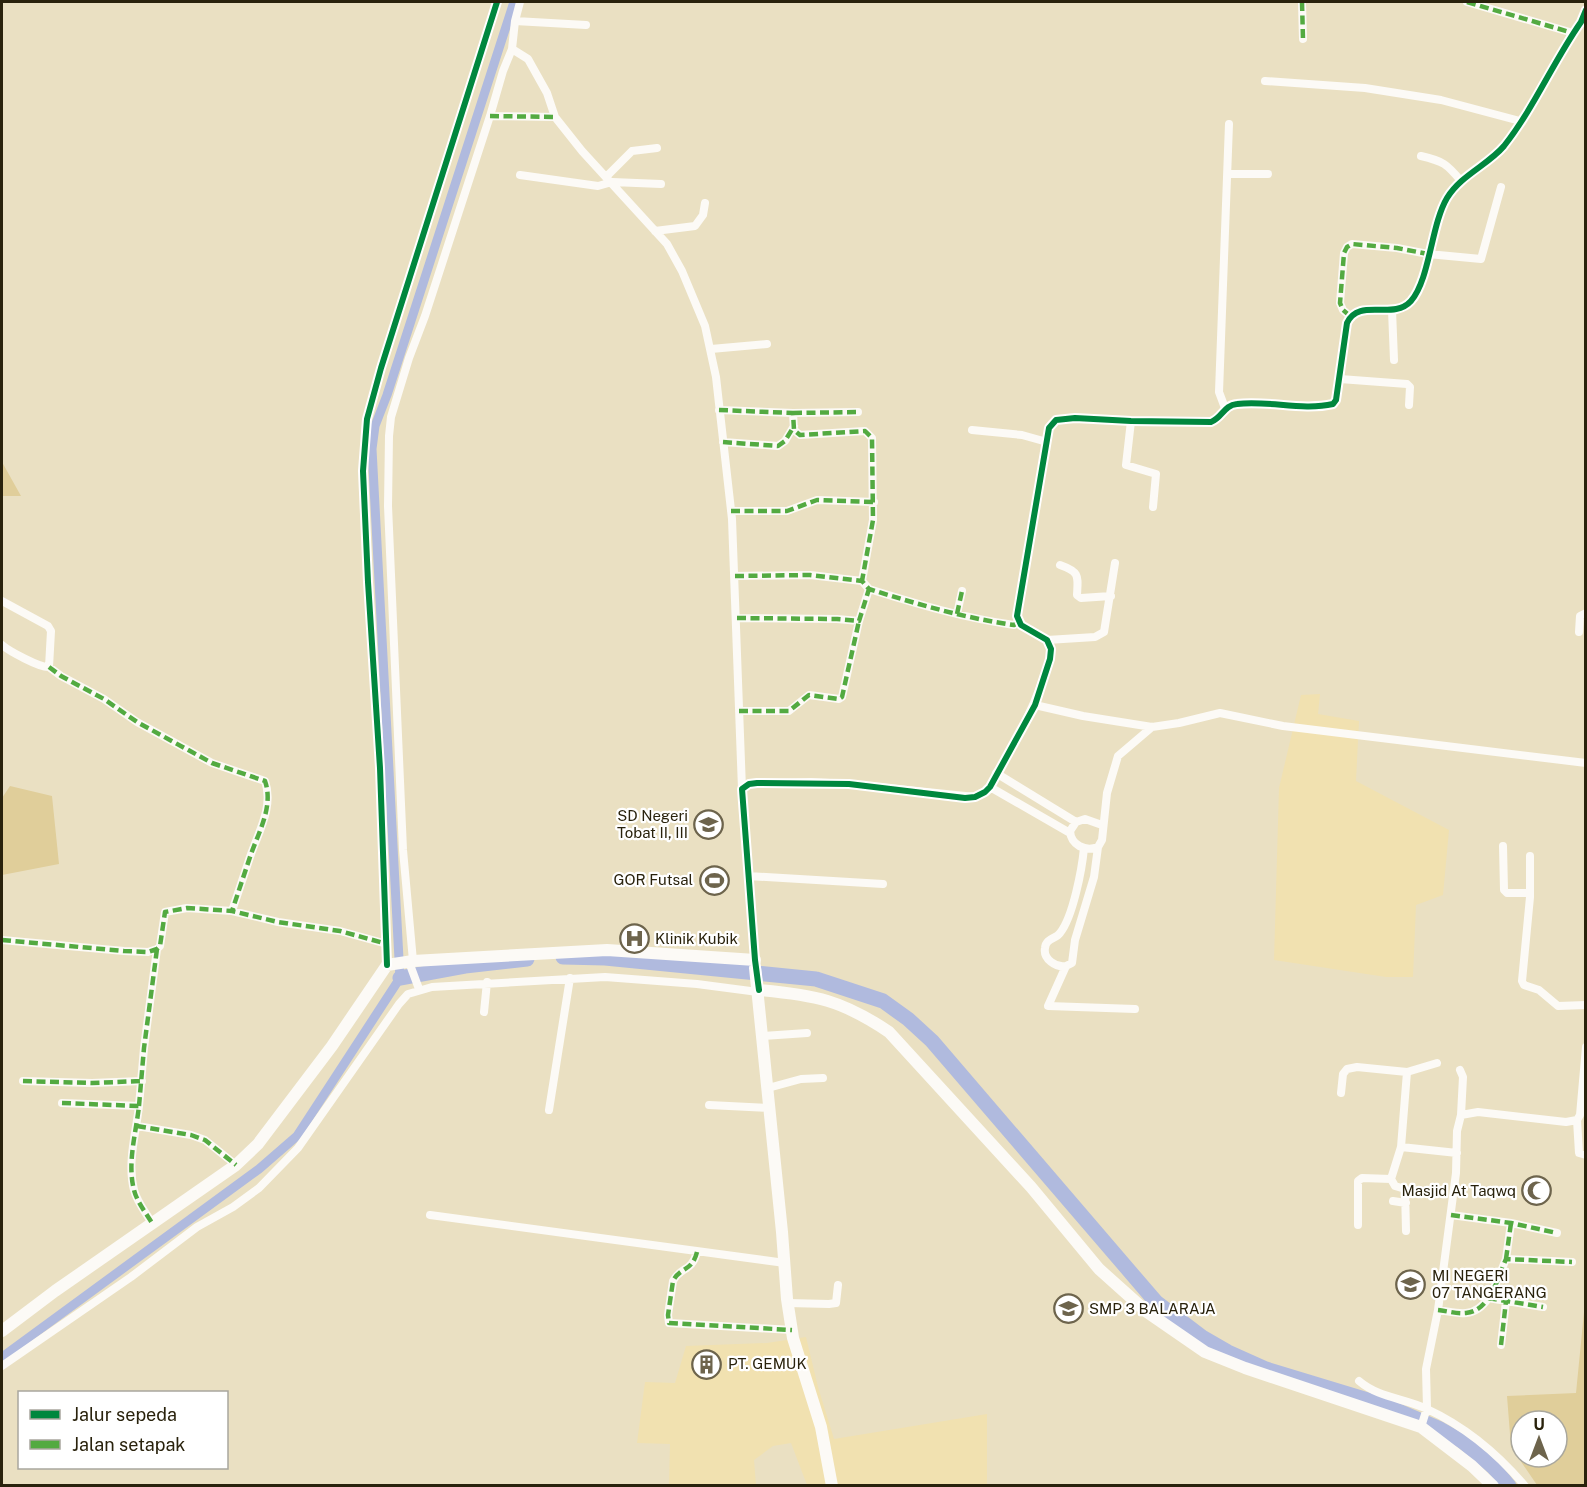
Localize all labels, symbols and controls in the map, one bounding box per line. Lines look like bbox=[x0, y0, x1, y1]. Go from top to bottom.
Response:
place label: SD Negeri Tobat II, III bbox=[617, 807, 688, 841]
school or university icon: SD Negeri Tobat II, III bbox=[693, 809, 725, 841]
sports icon: GOR Futsal bbox=[698, 864, 730, 896]
place label: GOR Futsal bbox=[613, 871, 693, 888]
hospital icon: Klinik Kubik bbox=[618, 923, 650, 955]
place label: Klinik Kubik bbox=[655, 930, 738, 947]
mosque icon: Masjid At Taqwq bbox=[1521, 1175, 1553, 1207]
place label: Masjid At Taqwq bbox=[1402, 1182, 1516, 1199]
place label: MI NEGERI 07 TANGERANG bbox=[1432, 1267, 1547, 1301]
school or university icon: MI NEGERI 07 TANGERANG bbox=[1395, 1269, 1427, 1301]
school or university icon: SMP 3 BALARAJA bbox=[1052, 1293, 1084, 1325]
place label: SMP 3 BALARAJA bbox=[1089, 1300, 1216, 1317]
building icon: PT. GEMUK bbox=[691, 1348, 723, 1380]
place label: PT. GEMUK bbox=[728, 1355, 807, 1372]
legend bbox=[18, 1391, 228, 1469]
text: Jalur sepeda bbox=[72, 1404, 177, 1425]
north arrow bbox=[1509, 1409, 1569, 1469]
text: U bbox=[1533, 1415, 1545, 1434]
text: Jalan setapak bbox=[72, 1434, 185, 1455]

